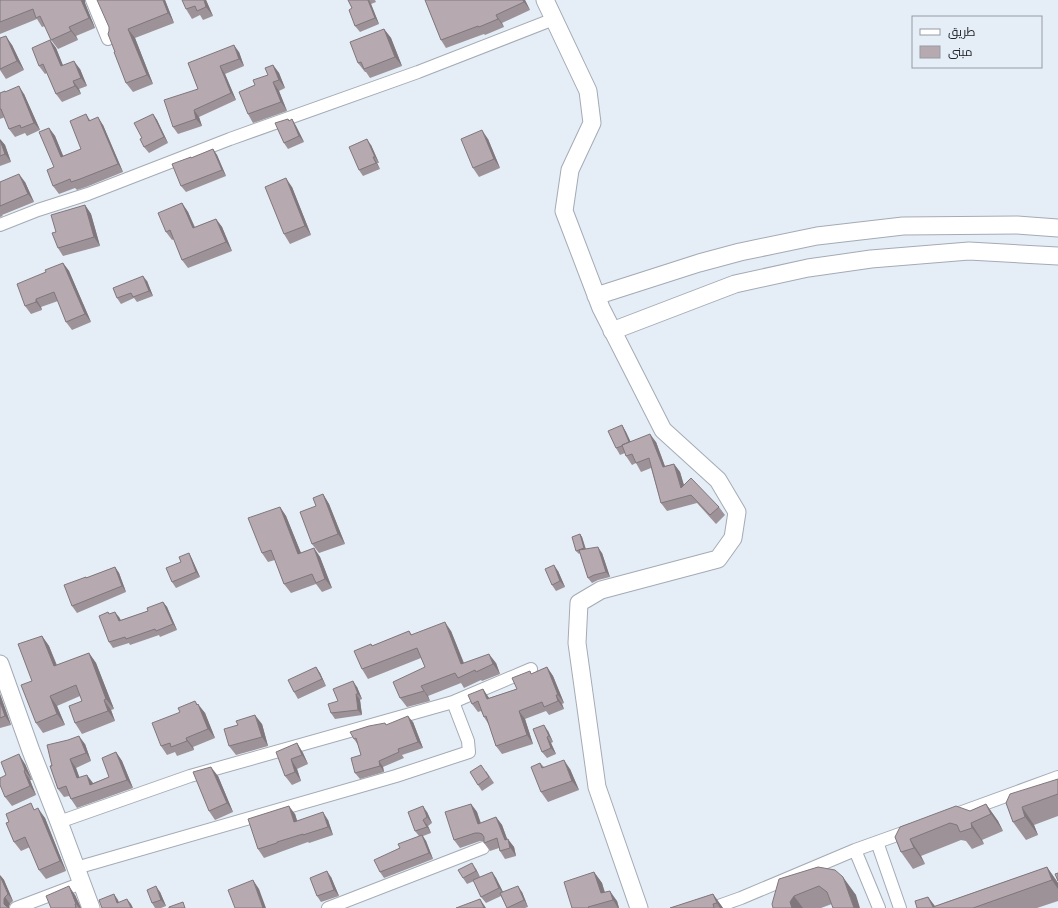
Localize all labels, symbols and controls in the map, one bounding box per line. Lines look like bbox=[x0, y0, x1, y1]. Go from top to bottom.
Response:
legend bbox=[912, 16, 1042, 68]
text: طريق bbox=[948, 24, 976, 39]
text: مبنى bbox=[948, 44, 973, 59]

